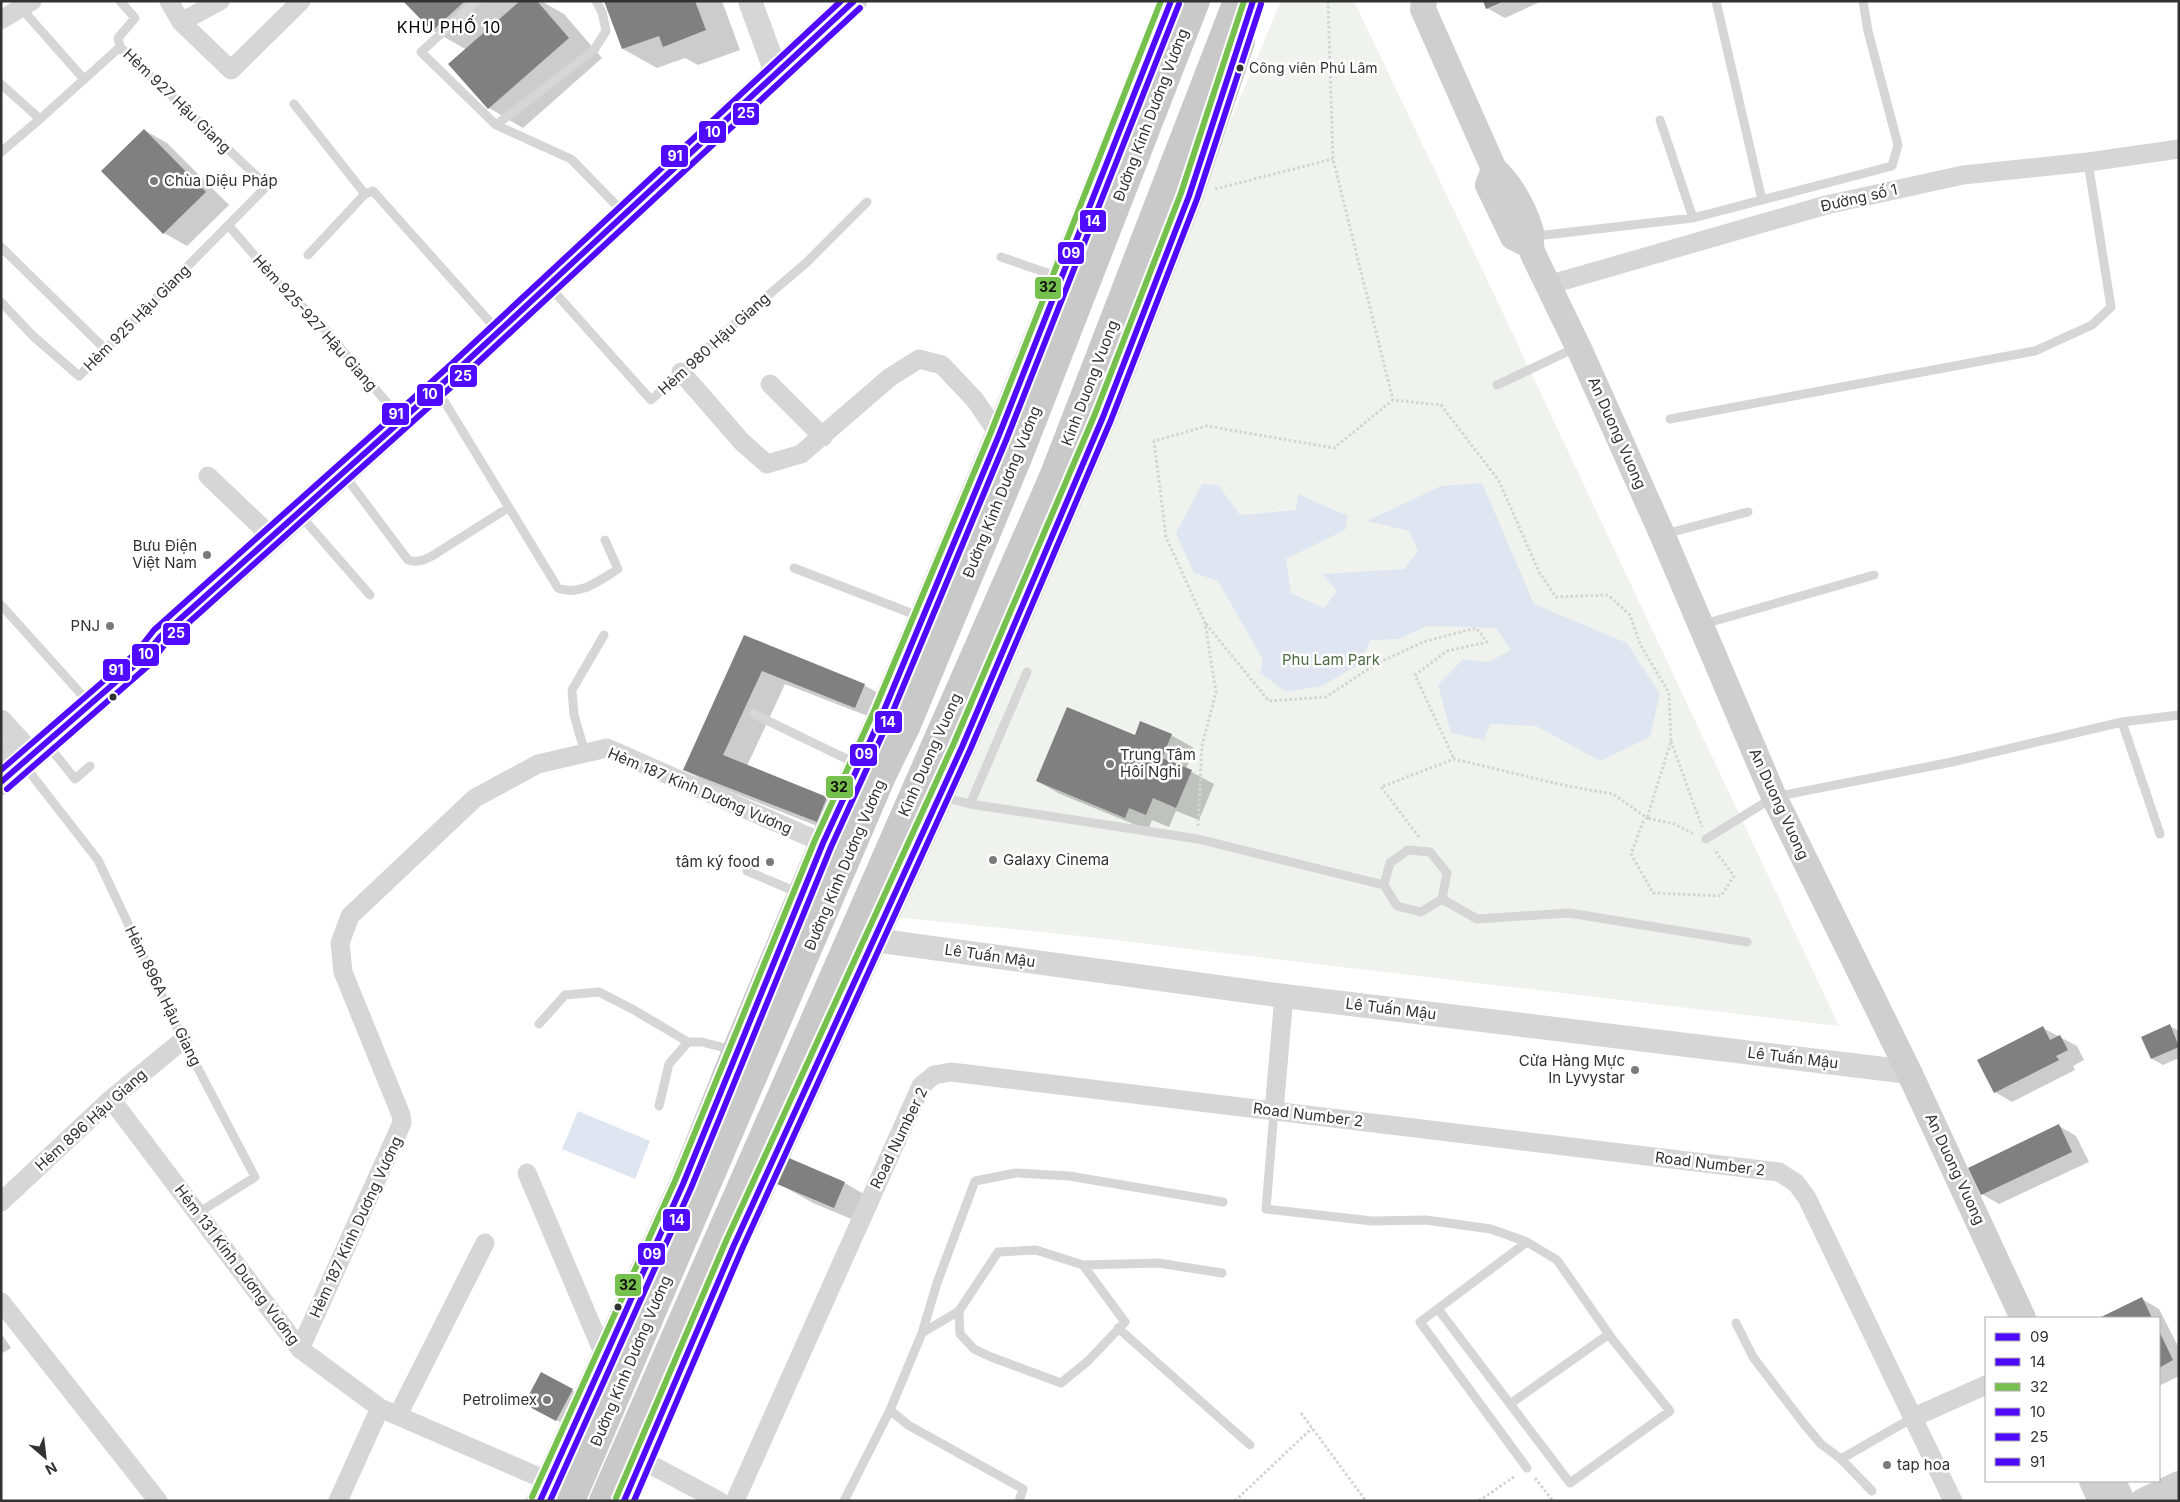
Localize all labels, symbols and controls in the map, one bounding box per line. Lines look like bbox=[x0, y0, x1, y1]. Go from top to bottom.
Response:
district label: KHU PHỐ 10 bbox=[397, 15, 501, 37]
street label: Đường Kinh Dương Vương bbox=[1109, 26, 1192, 204]
street label: Hẻm 927 Hậu Giang bbox=[120, 44, 235, 157]
place label: Công viên Phú Lâm bbox=[1249, 59, 1378, 76]
marker: Công viên Phú Lâm bbox=[1235, 63, 1245, 73]
line badge: 25 bbox=[732, 102, 760, 126]
text: 25 bbox=[737, 104, 755, 121]
line badge: 10 bbox=[698, 120, 727, 144]
text: 10 bbox=[705, 123, 721, 140]
line badge: 91 bbox=[660, 144, 689, 168]
text: 91 bbox=[667, 147, 683, 164]
place label: Chùa Diệu Pháp bbox=[164, 171, 278, 190]
marker: Chùa Diệu Pháp bbox=[148, 175, 160, 187]
street label: Đường số 1 bbox=[1819, 179, 1899, 216]
line badge: 14 bbox=[1079, 209, 1107, 233]
text: 14 bbox=[1085, 212, 1101, 229]
line badge: 09 bbox=[1057, 241, 1085, 265]
text: 09 bbox=[1062, 244, 1080, 261]
street label: Hẻm 925-927 Hậu Giang bbox=[249, 251, 382, 395]
street label: Hẻm 925 Hậu Giang bbox=[79, 260, 194, 375]
line badge: 32 bbox=[1034, 276, 1062, 300]
text: 32 bbox=[1039, 278, 1057, 295]
street label: Hẻm 980 Hậu Giang bbox=[654, 289, 773, 399]
street label: Kinh Duong Vuong bbox=[1057, 317, 1122, 448]
line badge: 25 bbox=[449, 364, 478, 388]
text: 25 bbox=[454, 367, 472, 384]
street label: An Duong Vuong bbox=[1584, 374, 1651, 492]
line badge: 10 bbox=[416, 383, 444, 407]
text: 10 bbox=[422, 385, 438, 402]
line badge: 91 bbox=[381, 402, 410, 426]
street label: Đường Kinh Dương Vương bbox=[958, 403, 1045, 581]
text: 91 bbox=[388, 405, 404, 422]
place label: Bưu Điện Việt Nam bbox=[132, 536, 197, 572]
marker: Bưu Điện Việt Nam bbox=[201, 549, 213, 561]
place label: PNJ bbox=[71, 616, 100, 635]
marker: PNJ bbox=[104, 620, 116, 632]
line badge: 25 bbox=[162, 622, 191, 646]
text: 25 bbox=[167, 624, 185, 641]
line badge: 10 bbox=[131, 643, 160, 667]
text: 10 bbox=[138, 645, 154, 662]
park label: Phu Lam Park bbox=[1282, 650, 1381, 669]
line badge: 91 bbox=[102, 658, 131, 682]
text: 91 bbox=[108, 661, 124, 678]
street label: Kinh Duong Vuong bbox=[894, 690, 965, 819]
unlabelled marker bbox=[108, 692, 118, 702]
line badge: 14 bbox=[874, 710, 903, 734]
text: 14 bbox=[880, 713, 896, 730]
street label: Hẻm 187 Kinh Dương Vương bbox=[605, 743, 795, 838]
line badge: 09 bbox=[849, 743, 878, 767]
text: 09 bbox=[855, 745, 873, 762]
place label: Trung Tâm Hôi Nghi bbox=[1120, 745, 1196, 781]
street label: An Duong Vuong bbox=[1745, 745, 1814, 862]
marker: Trung Tâm Hôi Nghi bbox=[1104, 758, 1116, 770]
line badge: 32 bbox=[825, 775, 854, 799]
street label: Đường Kinh Dương Vương bbox=[800, 777, 889, 953]
text: 32 bbox=[830, 778, 848, 795]
place label: Galaxy Cinema bbox=[1003, 850, 1109, 869]
place label: tâm ký food bbox=[676, 852, 760, 871]
marker: Galaxy Cinema bbox=[987, 854, 999, 866]
marker: tâm ký food bbox=[764, 856, 776, 868]
street label: Hẻm 896A Hậu Giang bbox=[121, 923, 206, 1069]
street label: Lê Tuấn Mậu bbox=[944, 940, 1037, 971]
street label: Lê Tuấn Mậu bbox=[1345, 994, 1438, 1023]
street label: Lê Tuấn Mậu bbox=[1747, 1043, 1840, 1072]
place label: Cửa Hàng Mực In Lyvystar bbox=[1519, 1051, 1625, 1087]
marker: Cửa Hàng Mực In Lyvystar bbox=[1629, 1064, 1641, 1076]
street label: Hẻm 896 Hậu Giang bbox=[31, 1065, 150, 1175]
street label: Road Number 2 bbox=[866, 1084, 931, 1192]
street label: Road Number 2 bbox=[1252, 1098, 1364, 1131]
street label: An Duong Vuong bbox=[1921, 1110, 1990, 1227]
street label: Hẻm 187 Kinh Dương Vương bbox=[305, 1133, 406, 1321]
street label: Road Number 2 bbox=[1654, 1147, 1766, 1180]
street label: Hẻm 131 Kinh Dương Vương bbox=[171, 1181, 304, 1349]
line badge: 14 bbox=[662, 1208, 691, 1232]
text: 14 bbox=[669, 1211, 685, 1228]
line badge: 09 bbox=[637, 1242, 666, 1266]
text: 09 bbox=[643, 1245, 661, 1262]
street label: Đường Kinh Dương Vương bbox=[586, 1273, 675, 1449]
line badge: 32 bbox=[614, 1273, 642, 1297]
text: 32 bbox=[619, 1276, 637, 1293]
unlabelled marker bbox=[613, 1302, 623, 1312]
legend bbox=[1985, 1317, 2160, 1482]
text: 09 bbox=[2030, 1327, 2049, 1346]
text: 14 bbox=[2030, 1352, 2046, 1371]
text: 32 bbox=[2030, 1377, 2048, 1396]
place label: Petrolimex bbox=[462, 1390, 537, 1409]
marker: Petrolimex bbox=[541, 1394, 553, 1406]
text: 10 bbox=[2030, 1402, 2046, 1421]
text: 25 bbox=[2030, 1427, 2048, 1446]
north arrow bbox=[20, 1432, 70, 1482]
text: 91 bbox=[2030, 1452, 2045, 1471]
place label: tap hoa bbox=[1897, 1455, 1950, 1474]
text: N bbox=[43, 1459, 60, 1479]
marker: tap hoa bbox=[1881, 1459, 1893, 1471]

